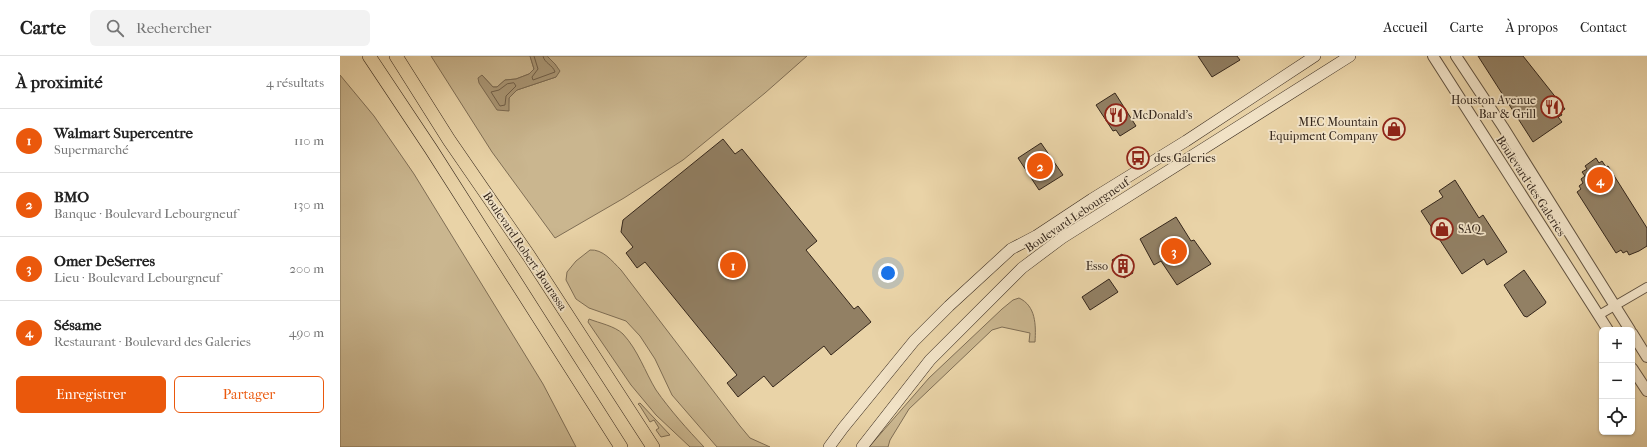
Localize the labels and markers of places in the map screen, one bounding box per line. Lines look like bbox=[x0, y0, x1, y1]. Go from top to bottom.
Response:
place label: Houston Avenue Bar & Grill bbox=[1451, 93, 1537, 121]
restaurant icon: Houston Avenue Bar & Grill bbox=[1539, 94, 1565, 120]
restaurant icon: McDonald's bbox=[1103, 102, 1129, 128]
place label: McDonald's bbox=[1132, 108, 1193, 122]
place label: MEC Mountain Equipment Company bbox=[1269, 115, 1379, 143]
shop icon: MEC Mountain Equipment Company bbox=[1381, 116, 1407, 142]
bus stop icon: des Galeries bbox=[1125, 145, 1151, 171]
pin: 2 bbox=[1027, 151, 1053, 181]
place label: des Galeries bbox=[1154, 151, 1216, 165]
pin: 4 bbox=[1587, 165, 1613, 195]
shop icon: SAQ bbox=[1429, 216, 1455, 242]
place label: SAQ bbox=[1458, 222, 1485, 236]
pin: 3 bbox=[1161, 236, 1187, 266]
pin: 1 bbox=[720, 250, 746, 280]
building icon: Esso bbox=[1110, 253, 1136, 279]
place label: Esso bbox=[1086, 259, 1108, 273]

